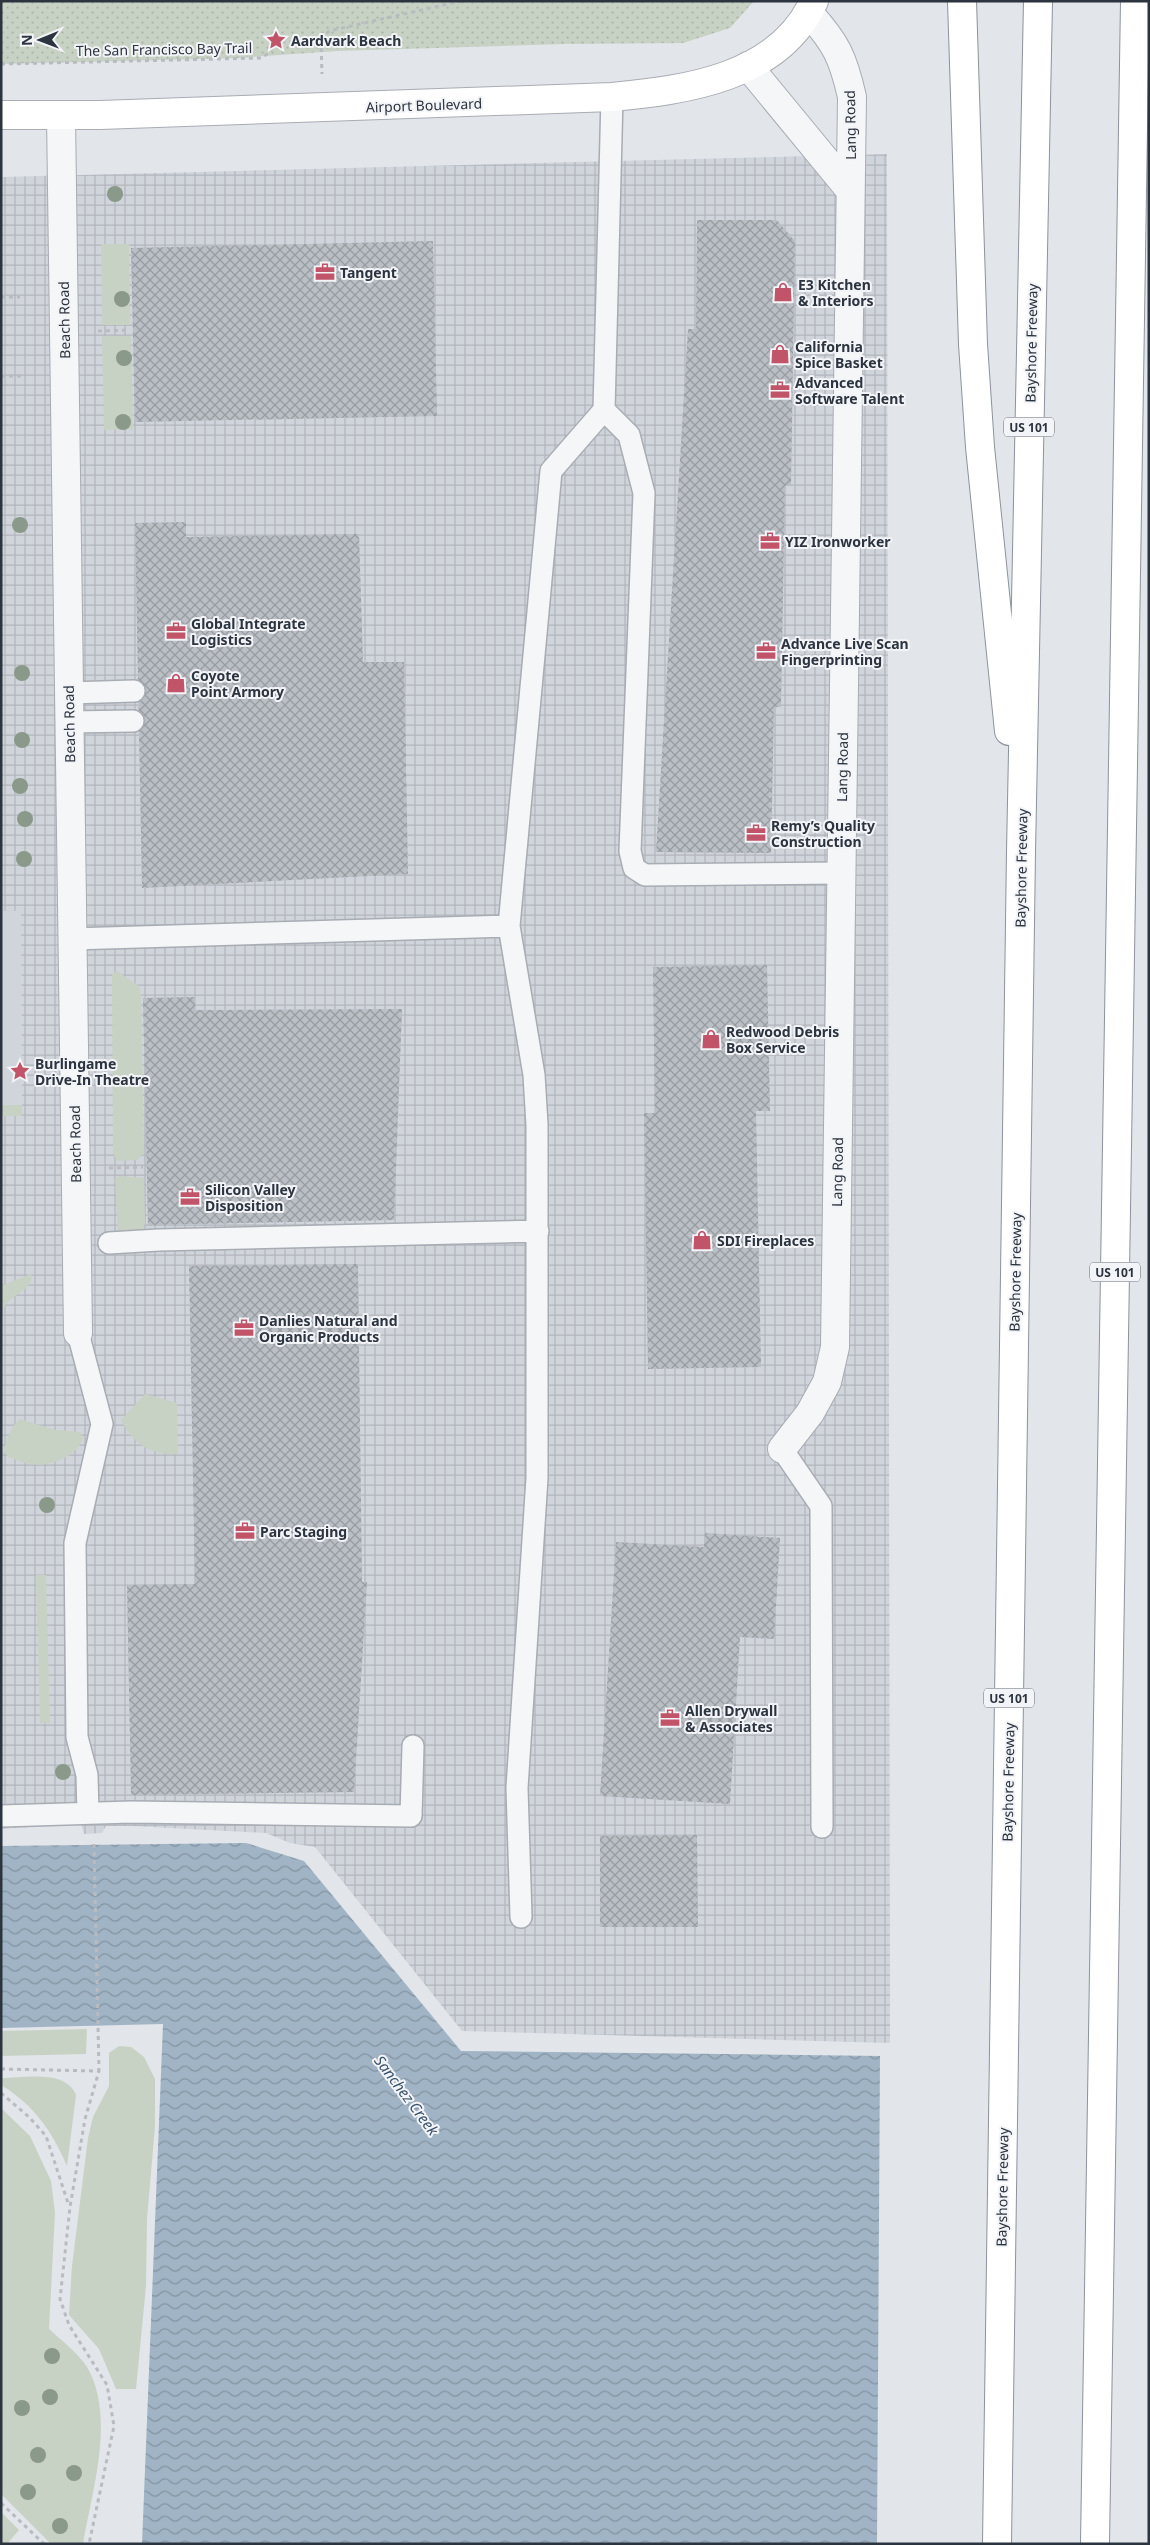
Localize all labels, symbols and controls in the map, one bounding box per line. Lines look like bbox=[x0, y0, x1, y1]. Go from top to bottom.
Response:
north arrow bbox=[15, 15, 65, 65]
place icon: Aardvark Beach bbox=[265, 29, 287, 51]
place label: Aardvark Beach bbox=[291, 31, 401, 50]
text: N bbox=[17, 34, 36, 46]
street label: The San Francisco Bay Trail bbox=[76, 38, 252, 60]
street label: Lang Road bbox=[840, 90, 860, 160]
street label: Airport Boulevard bbox=[365, 93, 483, 117]
office icon: Tangent bbox=[314, 261, 336, 283]
place label: Tangent bbox=[340, 263, 397, 282]
place label: E3 Kitchen & Interiors bbox=[798, 275, 874, 310]
street label: Beach Road bbox=[54, 281, 74, 359]
shop icon: E3 Kitchen & Interiors bbox=[772, 281, 794, 303]
street label: Bayshore Freeway bbox=[1020, 282, 1042, 403]
place label: California Spice Basket bbox=[795, 337, 883, 372]
shop icon: California Spice Basket bbox=[769, 343, 791, 365]
place label: Advanced Software Talent bbox=[795, 373, 904, 408]
office icon: Advanced Software Talent bbox=[769, 379, 791, 401]
road number: US 101 bbox=[1004, 418, 1054, 437]
office icon: YIZ Ironworker bbox=[759, 530, 781, 552]
place label: YIZ Ironworker bbox=[785, 532, 891, 551]
place label: Global Integrate Logistics bbox=[191, 614, 306, 649]
office icon: Global Integrate Logistics bbox=[165, 620, 187, 642]
place label: Advance Live Scan Fingerprinting bbox=[781, 634, 909, 669]
office icon: Advance Live Scan Fingerprinting bbox=[755, 640, 777, 662]
place label: Coyote Point Armory bbox=[191, 666, 284, 701]
shop icon: Coyote Point Armory bbox=[165, 672, 187, 694]
street label: Beach Road bbox=[59, 685, 79, 763]
street label: Lang Road bbox=[832, 732, 852, 802]
street label: Bayshore Freeway bbox=[1010, 807, 1032, 928]
place label: Remy’s Quality Construction bbox=[771, 816, 875, 851]
office icon: Remy’s Quality Construction bbox=[745, 822, 767, 844]
place label: Redwood Debris Box Service bbox=[726, 1022, 839, 1057]
shop icon: Redwood Debris Box Service bbox=[700, 1028, 722, 1050]
place label: Burlingame Drive-In Theatre bbox=[35, 1054, 149, 1089]
place icon: Burlingame Drive-In Theatre bbox=[9, 1060, 31, 1082]
street label: Beach Road bbox=[65, 1105, 85, 1183]
street label: Lang Road bbox=[827, 1137, 847, 1207]
place label: Silicon Valley Disposition bbox=[205, 1180, 296, 1215]
office icon: Silicon Valley Disposition bbox=[179, 1186, 201, 1208]
street label: Bayshore Freeway bbox=[1004, 1211, 1026, 1332]
shop icon: SDI Fireplaces bbox=[691, 1229, 713, 1251]
place label: SDI Fireplaces bbox=[717, 1231, 814, 1250]
road number: US 101 bbox=[1090, 1262, 1140, 1282]
place label: Danlies Natural and Organic Products bbox=[259, 1311, 398, 1346]
office icon: Danlies Natural and Organic Products bbox=[233, 1317, 255, 1339]
office icon: Parc Staging bbox=[234, 1520, 256, 1542]
place label: Parc Staging bbox=[260, 1522, 347, 1541]
road number: US 101 bbox=[984, 1689, 1034, 1708]
place label: Allen Drywall & Associates bbox=[685, 1701, 777, 1736]
office icon: Allen Drywall & Associates bbox=[659, 1707, 681, 1729]
street label: Bayshore Freeway bbox=[997, 1721, 1019, 1842]
water label: Sanchez Creek bbox=[370, 2051, 444, 2139]
street label: Bayshore Freeway bbox=[991, 2126, 1013, 2247]

